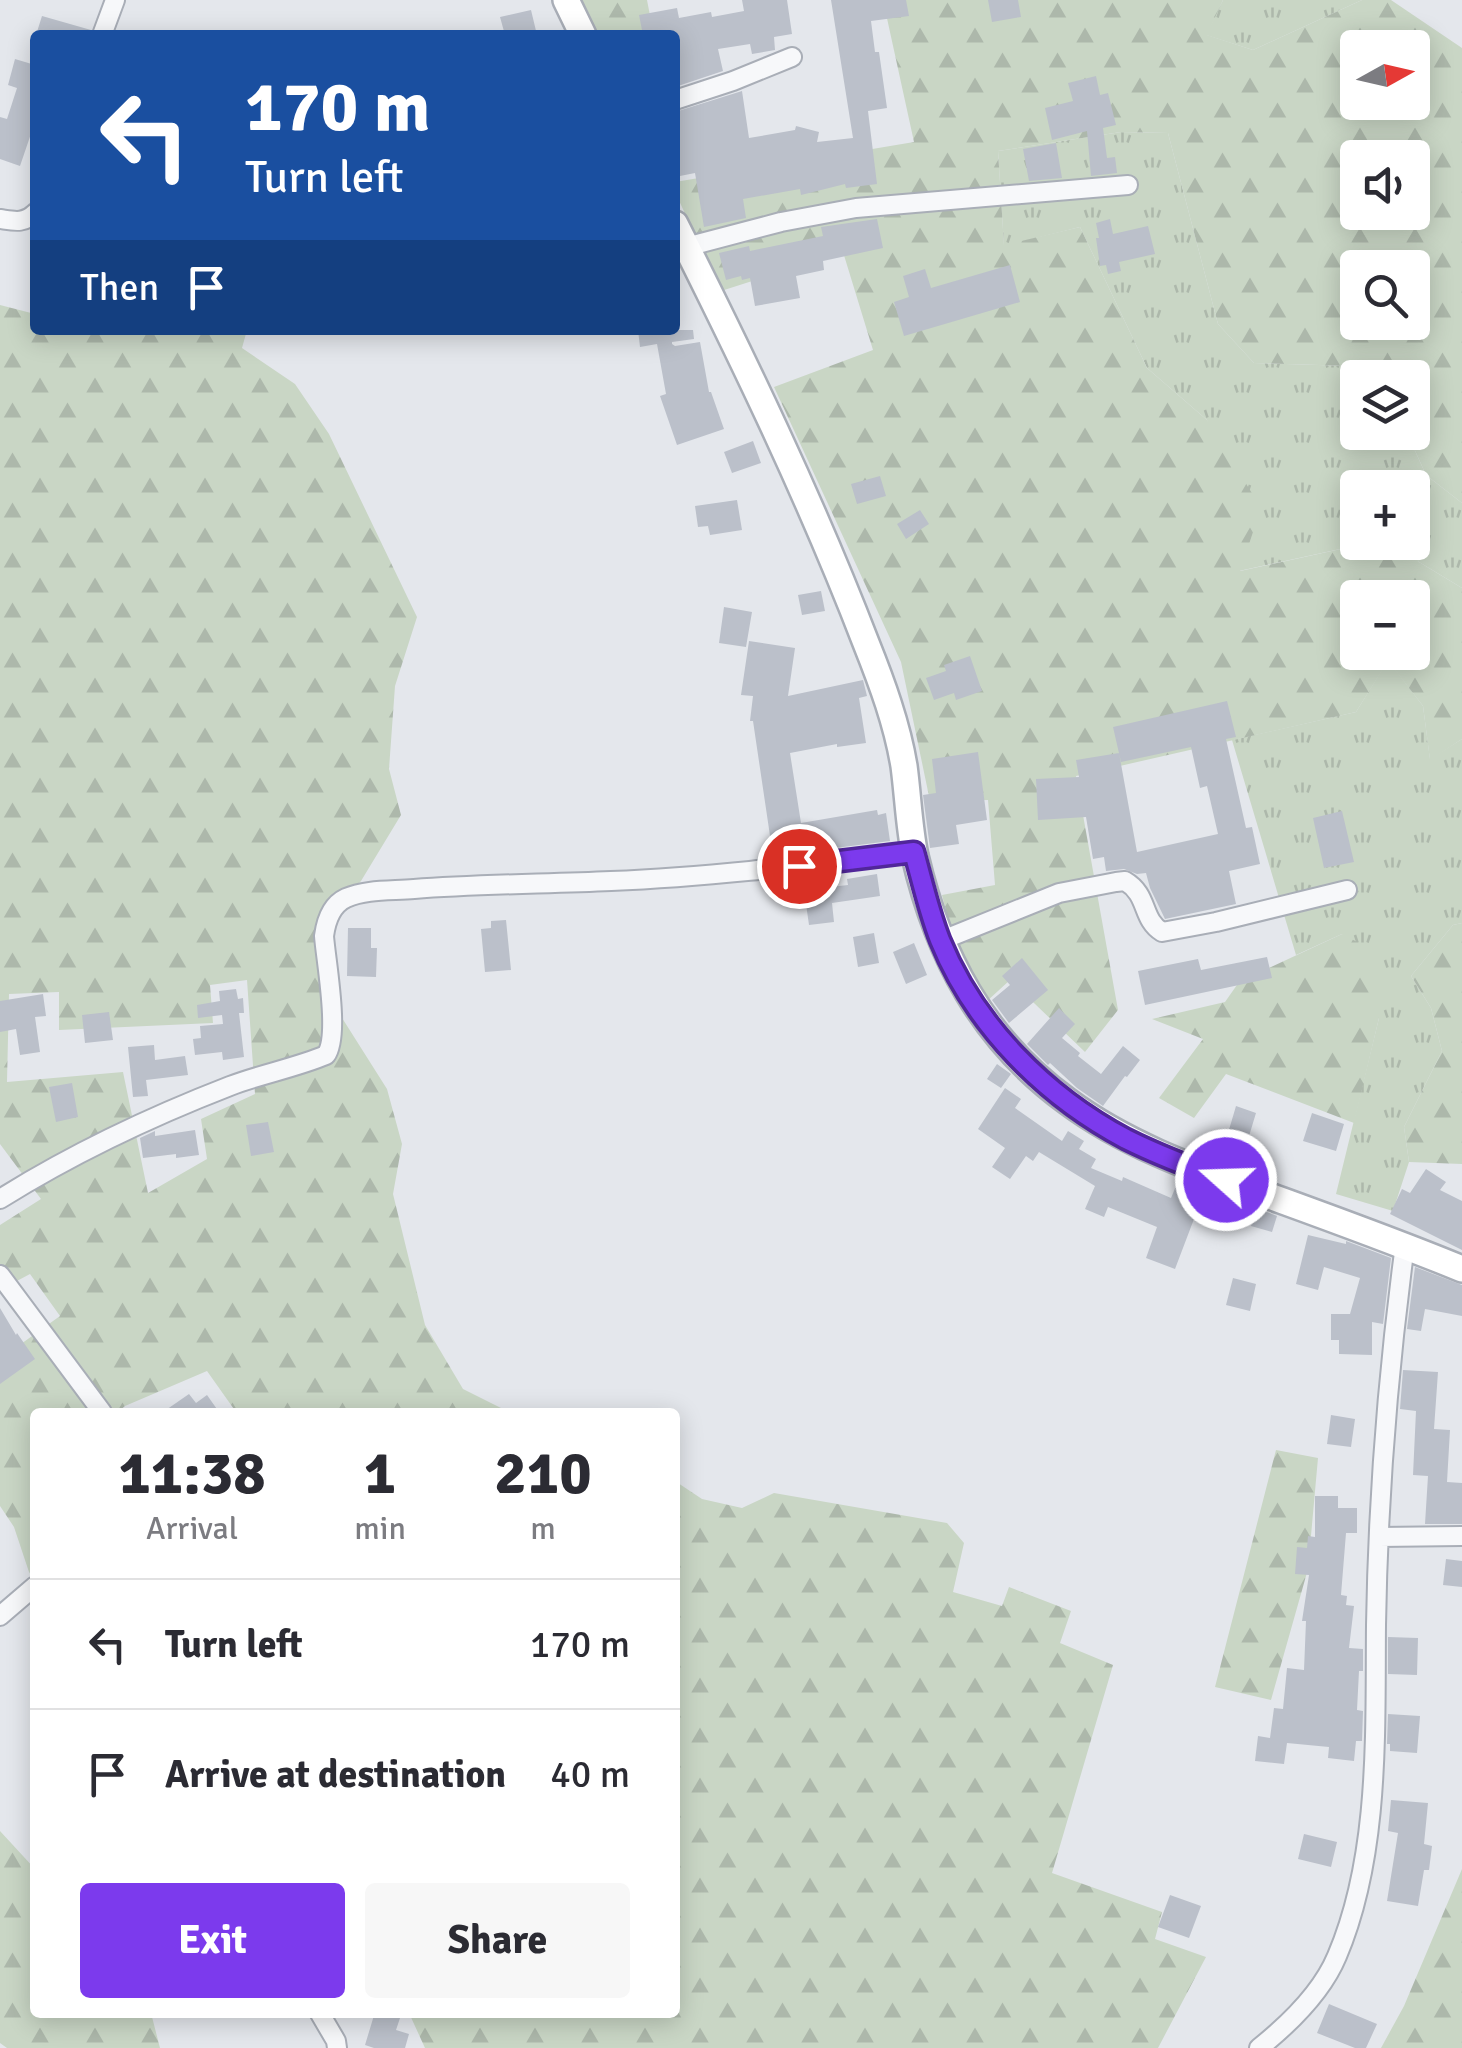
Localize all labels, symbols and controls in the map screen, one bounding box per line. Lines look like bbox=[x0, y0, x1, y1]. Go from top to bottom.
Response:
north arrow bbox=[1340, 30, 1430, 120]
map controls bbox=[1340, 30, 1430, 670]
text: 170 m bbox=[245, 64, 430, 150]
icon: left bbox=[80, 70, 210, 200]
button: sound bbox=[1340, 140, 1430, 230]
text: Turn left bbox=[245, 150, 404, 205]
button: search bbox=[1340, 250, 1430, 340]
icon: arrive bbox=[179, 260, 234, 315]
text: Then bbox=[80, 264, 159, 311]
button: layers bbox=[1340, 360, 1430, 450]
button: + bbox=[1340, 470, 1430, 560]
button: − bbox=[1340, 580, 1430, 670]
pin bbox=[757, 824, 842, 909]
icon: arrive bbox=[772, 839, 827, 894]
position arrow bbox=[1174, 1128, 1278, 1232]
text: 11:38 bbox=[118, 1437, 266, 1511]
text: 1 bbox=[364, 1437, 396, 1511]
text: 210 bbox=[494, 1437, 592, 1511]
text: Arrival bbox=[146, 1509, 238, 1548]
text: min bbox=[354, 1509, 406, 1548]
text: m bbox=[530, 1509, 556, 1548]
icon: left bbox=[80, 1617, 135, 1672]
text: Turn left bbox=[165, 1621, 303, 1668]
text: 170 m bbox=[530, 1621, 630, 1668]
icon: arrive bbox=[80, 1747, 135, 1802]
text: Arrive at destination bbox=[165, 1751, 506, 1798]
text: 40 m bbox=[550, 1751, 630, 1798]
button: Exit bbox=[80, 1883, 345, 1998]
button: Share bbox=[365, 1883, 630, 1998]

